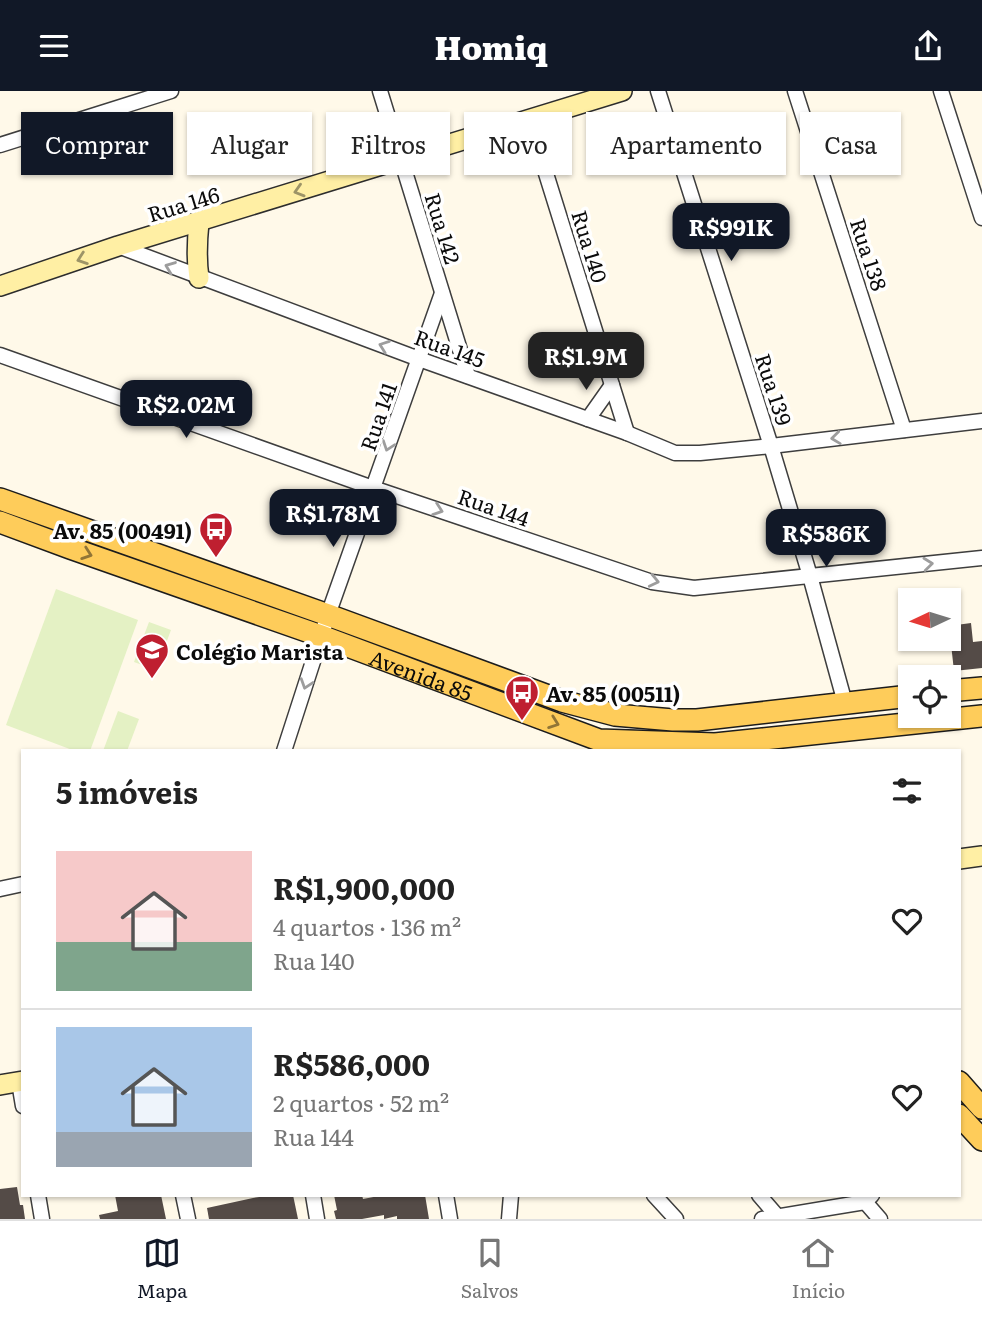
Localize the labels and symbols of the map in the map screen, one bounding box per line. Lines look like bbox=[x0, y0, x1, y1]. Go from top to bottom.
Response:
street label: Rua 146 bbox=[143, 177, 223, 229]
one-way arrow bbox=[293, 182, 305, 197]
street label: Rua 142 bbox=[418, 189, 470, 267]
pin: R$991K bbox=[674, 204, 788, 263]
street label: Rua 140 bbox=[565, 206, 617, 286]
street label: Rua 138 bbox=[844, 214, 896, 294]
one-way arrow bbox=[76, 250, 88, 265]
one-way arrow bbox=[165, 261, 177, 275]
street label: Rua 145 bbox=[410, 320, 490, 374]
pin: R$1.9M bbox=[529, 333, 643, 392]
one-way arrow bbox=[378, 340, 390, 354]
street label: Rua 139 bbox=[749, 349, 801, 429]
street label: Rua 141 bbox=[351, 377, 403, 455]
pin: R$2.02M bbox=[121, 381, 251, 440]
one-way arrow bbox=[830, 430, 841, 445]
one-way arrow bbox=[382, 440, 396, 452]
street label: Rua 144 bbox=[454, 479, 534, 533]
pin: R$1.78M bbox=[268, 489, 398, 549]
one-way arrow bbox=[431, 502, 444, 516]
bus stop icon: Av. 85 (00491) bbox=[197, 510, 235, 559]
pin: R$586K bbox=[769, 510, 883, 569]
place label: Av. 85 (00491) bbox=[53, 514, 192, 545]
one-way arrow bbox=[80, 546, 92, 560]
one-way arrow bbox=[923, 556, 934, 571]
one-way arrow bbox=[648, 573, 660, 588]
north arrow bbox=[898, 588, 961, 651]
school or university icon: Colégio Marista bbox=[133, 631, 171, 680]
place label: Colégio Marista bbox=[176, 635, 344, 666]
street label: Avenida 85 bbox=[366, 640, 477, 707]
bus stop icon: Av. 85 (00511) bbox=[503, 673, 541, 722]
place label: Av. 85 (00511) bbox=[546, 677, 680, 708]
one-way arrow bbox=[300, 678, 314, 690]
one-way arrow bbox=[548, 715, 560, 729]

